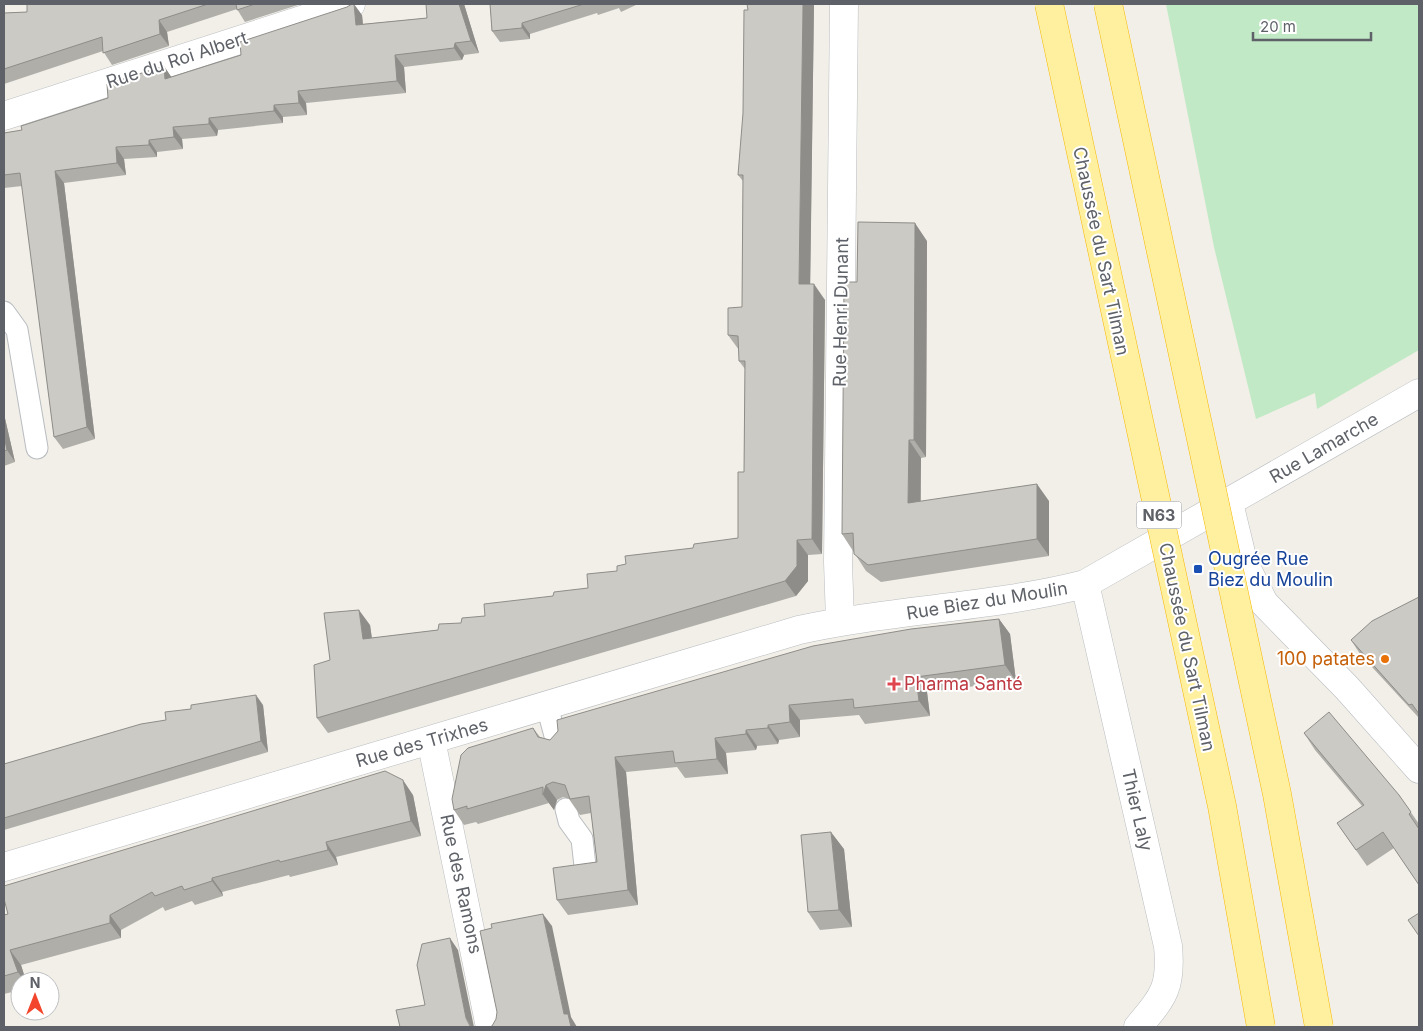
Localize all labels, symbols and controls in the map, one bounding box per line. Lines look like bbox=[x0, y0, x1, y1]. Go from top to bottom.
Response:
scale bar bbox=[1253, 10, 1370, 42]
text: 20 m bbox=[1260, 17, 1296, 36]
street label: Rue du Roi Albert bbox=[104, 27, 250, 92]
street label: Chaussée du Sart Tilman bbox=[1069, 145, 1134, 357]
street label: Rue Henri Dunant bbox=[829, 237, 852, 387]
street label: Rue Lamarche bbox=[1266, 408, 1382, 487]
road number: N63 bbox=[1136, 502, 1182, 528]
street label: Chaussée du Sart Tilman bbox=[1155, 541, 1220, 753]
place label: Ougrée Rue Biez du Moulin bbox=[1208, 548, 1333, 590]
marker: Ougrée Rue Biez du Moulin bbox=[1192, 563, 1204, 575]
street label: Rue Biez du Moulin bbox=[905, 577, 1069, 624]
place label: 100 patates bbox=[1277, 648, 1375, 669]
marker: 100 patates bbox=[1379, 653, 1391, 665]
place label: Pharma Santé bbox=[904, 673, 1023, 694]
marker: Pharma Santé bbox=[888, 678, 900, 690]
street label: Rue des Trixhes bbox=[353, 714, 490, 771]
street label: Thier Laly bbox=[1118, 767, 1157, 853]
street label: Rue des Ramons bbox=[436, 812, 487, 956]
north arrow bbox=[10, 971, 60, 1021]
text: N bbox=[30, 974, 40, 991]

